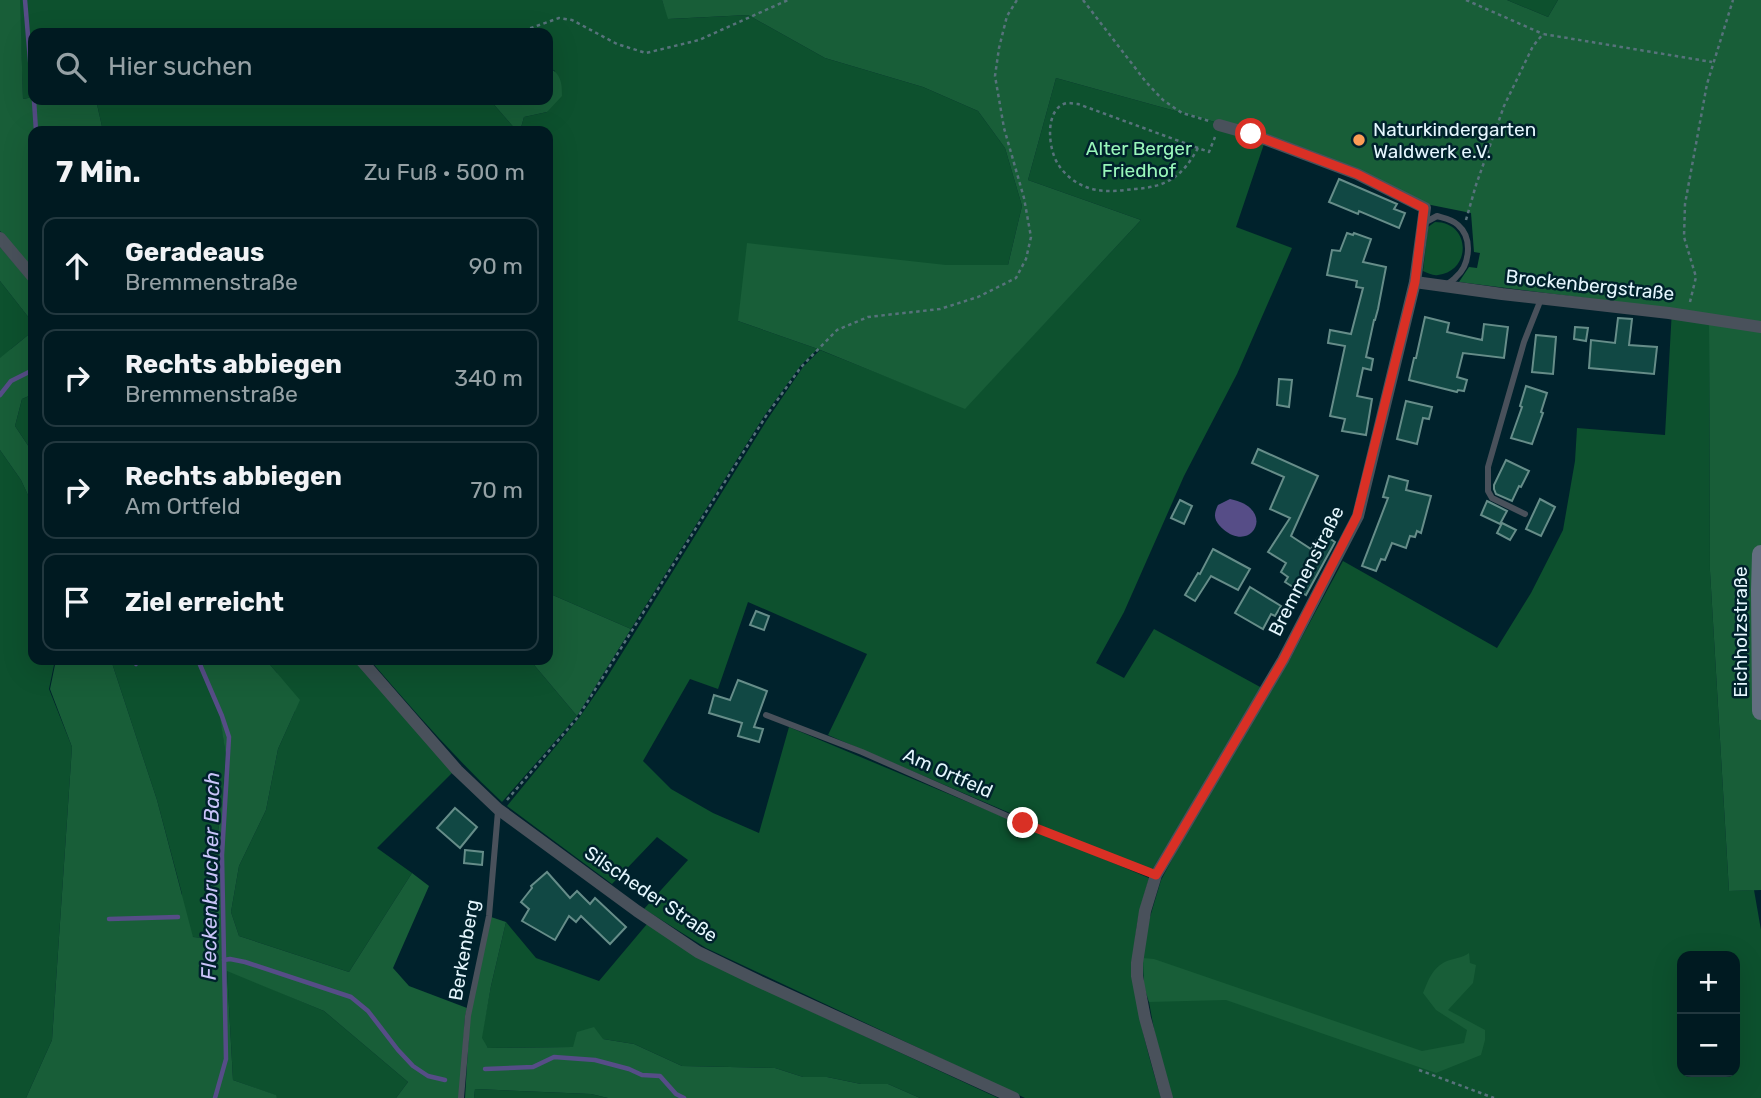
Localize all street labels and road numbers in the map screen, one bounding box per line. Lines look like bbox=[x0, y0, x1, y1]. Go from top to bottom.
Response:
street label: Brockenbergstraße bbox=[1505, 265, 1675, 305]
street label: Bremmenstraße bbox=[1263, 502, 1349, 640]
street label: Eichholzstraße bbox=[1729, 566, 1752, 698]
street label: Am Ortfeld bbox=[900, 743, 996, 803]
street label: Silscheder Straße bbox=[580, 841, 722, 947]
street label: Berkenberg bbox=[444, 898, 484, 1002]

